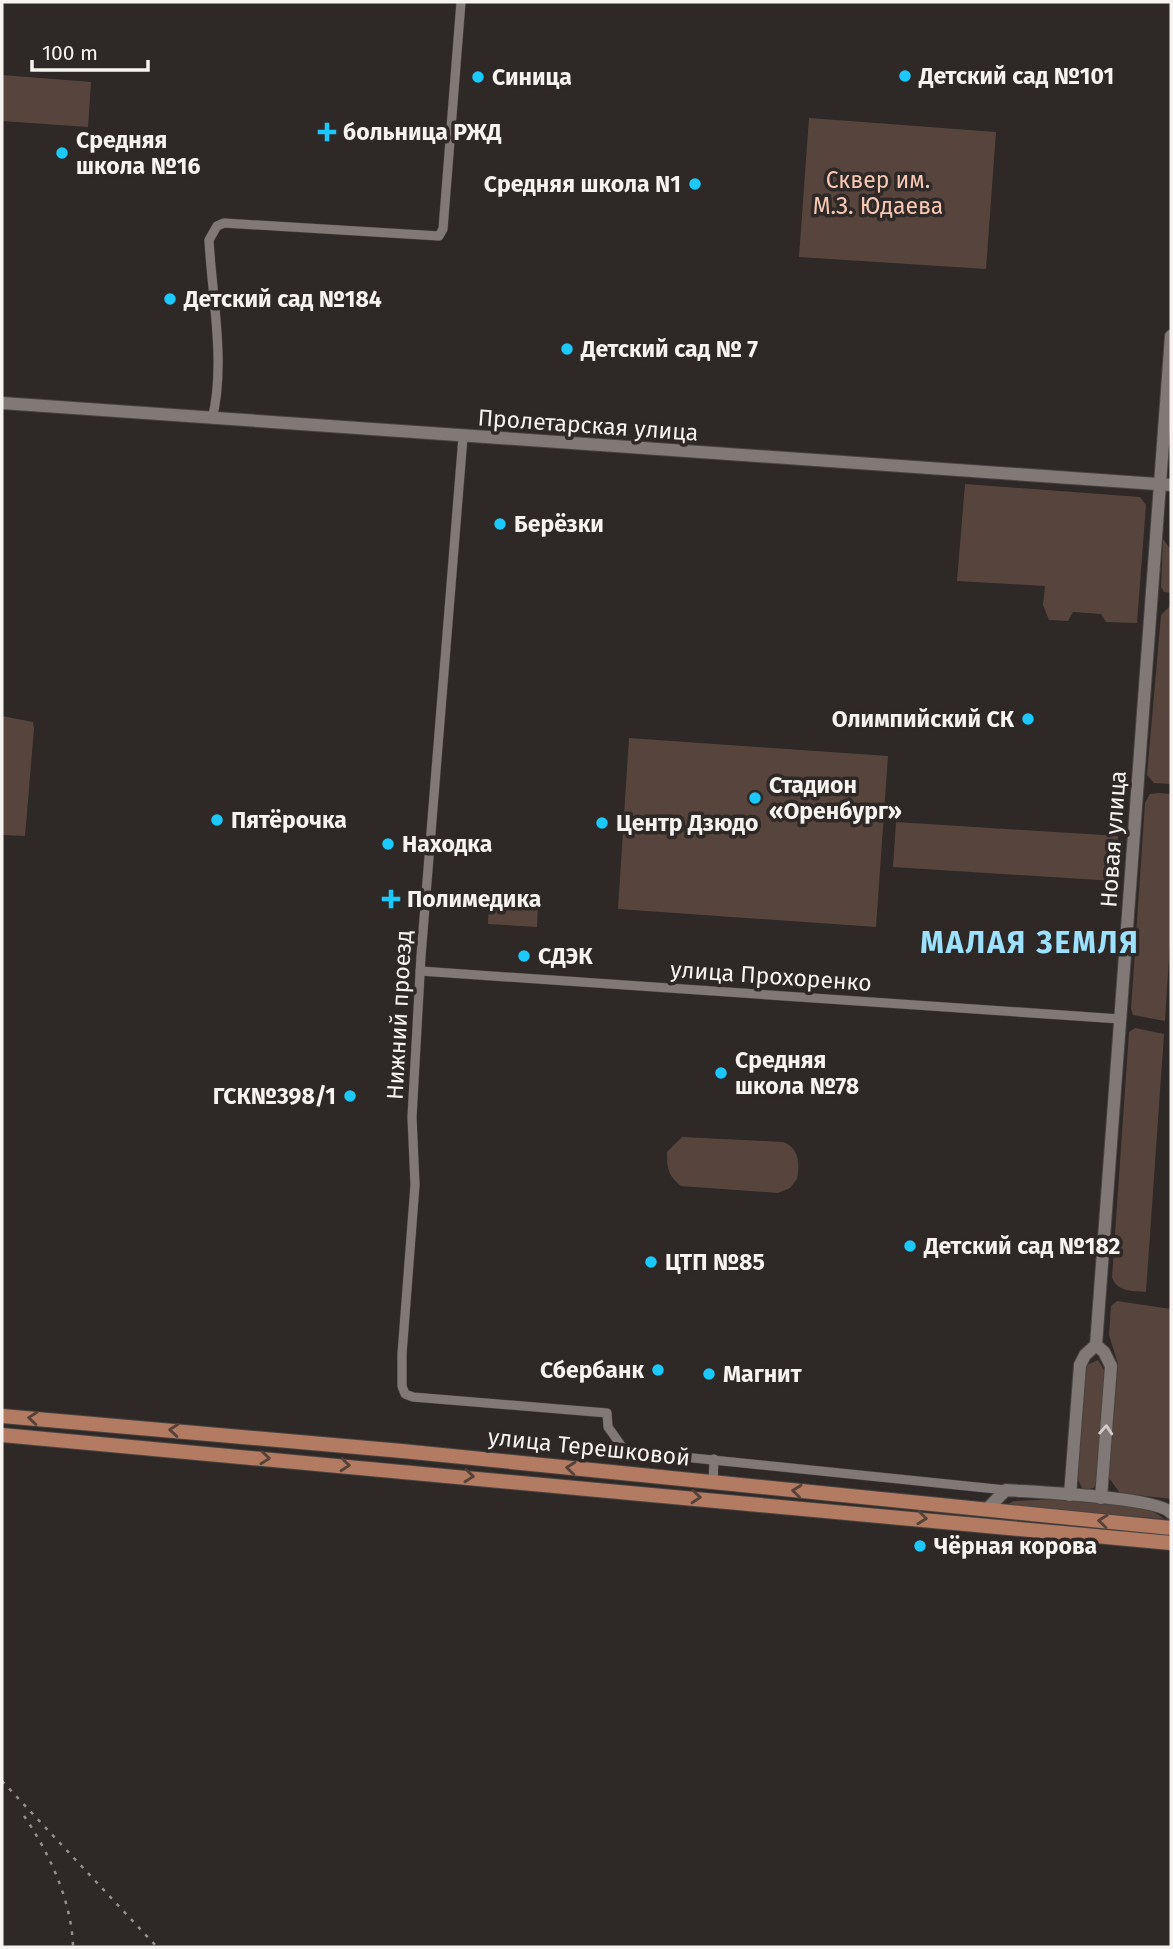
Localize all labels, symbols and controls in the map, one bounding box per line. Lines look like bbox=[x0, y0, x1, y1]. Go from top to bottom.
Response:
scale bar bbox=[32, 28, 147, 72]
text: 100 m bbox=[42, 40, 98, 66]
place label: Детский сад №101 bbox=[918, 62, 1114, 90]
place label: Синица bbox=[492, 63, 572, 91]
marker: Детский сад №101 bbox=[897, 68, 913, 84]
marker: Синица bbox=[470, 69, 486, 85]
place label: больница РЖД bbox=[343, 118, 502, 146]
marker: больница РЖД bbox=[317, 122, 337, 142]
place label: Средняя школа №16 bbox=[76, 126, 200, 180]
marker: Средняя школа №16 bbox=[54, 145, 70, 161]
park label: Сквер им. М.З. Юдаева bbox=[813, 166, 943, 220]
place label: Средняя школа N1 bbox=[484, 170, 681, 198]
marker: Средняя школа N1 bbox=[687, 176, 703, 192]
place label: Детский сад №184 bbox=[183, 285, 382, 313]
marker: Детский сад №184 bbox=[162, 291, 178, 307]
place label: Детский сад № 7 bbox=[580, 335, 758, 363]
marker: Детский сад № 7 bbox=[559, 341, 575, 357]
street label: Пролетарская улица bbox=[477, 403, 699, 447]
place label: Берёзки bbox=[514, 510, 604, 538]
marker: Берёзки bbox=[492, 516, 508, 532]
place label: Олимпийский СК bbox=[832, 705, 1015, 733]
marker: Олимпийский СК bbox=[1020, 711, 1036, 727]
street label: Новая улица bbox=[1094, 770, 1132, 908]
place label: Стадион «Оренбург» bbox=[769, 771, 902, 825]
marker: Стадион «Оренбург» bbox=[747, 790, 763, 806]
place label: Пятёрочка bbox=[231, 806, 347, 834]
place label: Центр Дзюдо bbox=[616, 809, 758, 837]
marker: Пятёрочка bbox=[209, 812, 225, 828]
marker: Центр Дзюдо bbox=[594, 815, 610, 831]
place label: Находка bbox=[402, 830, 492, 858]
marker: Находка bbox=[380, 836, 396, 852]
place label: Полимедика bbox=[407, 885, 541, 913]
marker: Полимедика bbox=[381, 889, 401, 909]
district label: МАЛАЯ ЗЕМЛЯ bbox=[920, 925, 1140, 961]
street label: Нижний проезд bbox=[381, 929, 417, 1101]
place label: СДЭК bbox=[538, 942, 593, 970]
marker: СДЭК bbox=[516, 948, 532, 964]
street label: улица Прохоренко bbox=[669, 955, 873, 997]
place label: Средняя школа №78 bbox=[735, 1046, 859, 1100]
marker: Средняя школа №78 bbox=[713, 1065, 729, 1081]
place label: ГСК№398/1 bbox=[213, 1082, 336, 1110]
marker: ГСК№398/1 bbox=[342, 1088, 358, 1104]
place label: Детский сад №182 bbox=[923, 1232, 1121, 1260]
marker: Детский сад №182 bbox=[902, 1238, 918, 1254]
place label: ЦТП №85 bbox=[665, 1248, 765, 1276]
marker: ЦТП №85 bbox=[643, 1254, 659, 1270]
place label: Сбербанк bbox=[540, 1356, 644, 1384]
place label: Магнит bbox=[723, 1360, 802, 1388]
marker: Сбербанк bbox=[650, 1362, 666, 1378]
marker: Магнит bbox=[701, 1366, 717, 1382]
one-way arrow bbox=[27, 1411, 38, 1426]
street label: улица Терешковой bbox=[487, 1422, 691, 1472]
one-way arrow bbox=[168, 1423, 179, 1438]
one-way arrow bbox=[1098, 1424, 1113, 1435]
one-way arrow bbox=[260, 1450, 271, 1465]
one-way arrow bbox=[340, 1457, 351, 1472]
one-way arrow bbox=[565, 1461, 576, 1476]
one-way arrow bbox=[463, 1468, 475, 1483]
one-way arrow bbox=[791, 1484, 802, 1499]
one-way arrow bbox=[690, 1489, 701, 1504]
one-way arrow bbox=[916, 1511, 928, 1526]
one-way arrow bbox=[1098, 1514, 1109, 1529]
place label: Чёрная корова bbox=[934, 1532, 1097, 1560]
marker: Чёрная корова bbox=[912, 1538, 928, 1554]

